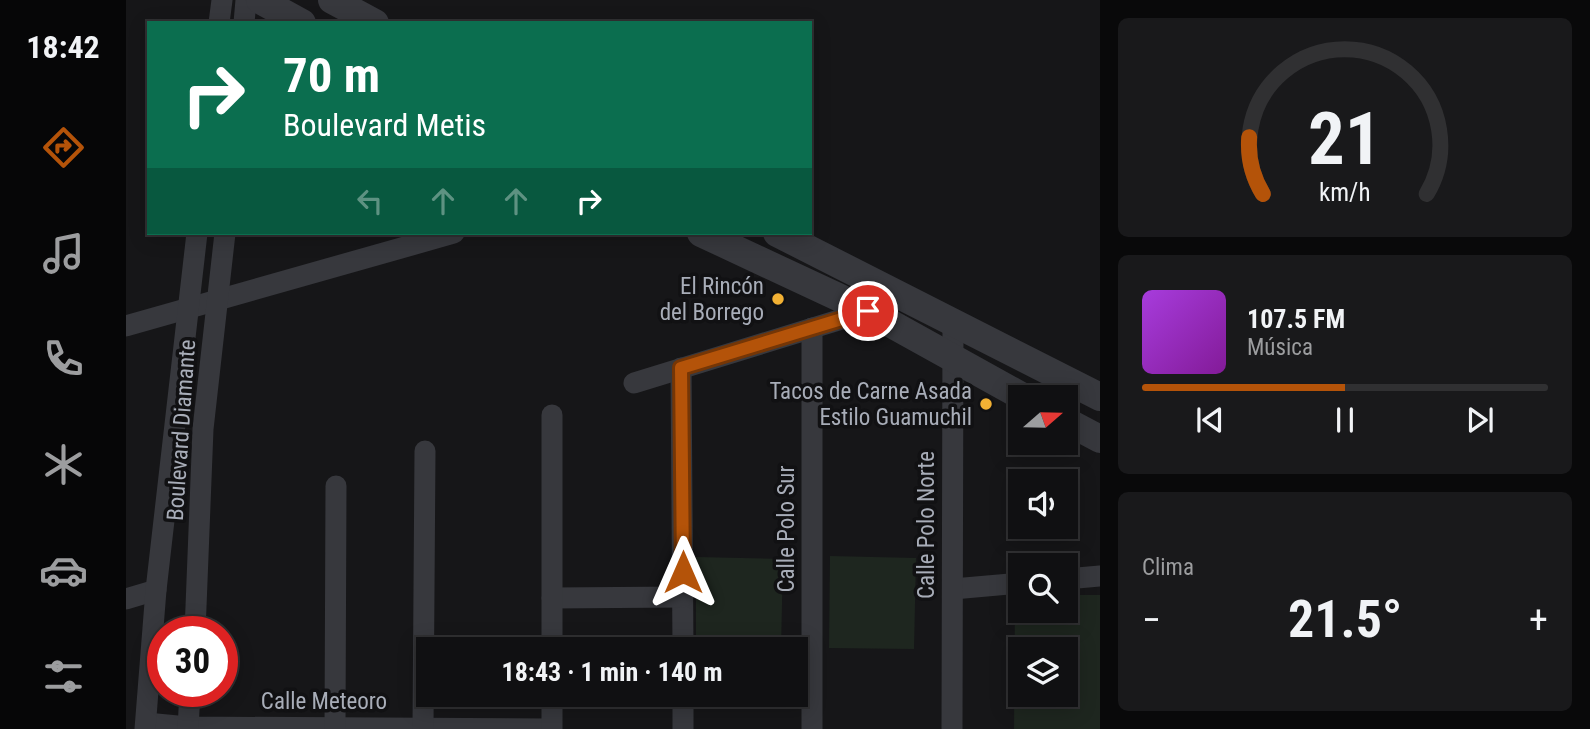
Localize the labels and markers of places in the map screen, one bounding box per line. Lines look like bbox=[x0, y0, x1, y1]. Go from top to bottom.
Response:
place label: El Rincón del Borrego bbox=[660, 273, 764, 326]
pin bbox=[838, 281, 898, 341]
marker: El Rincón del Borrego bbox=[770, 291, 786, 307]
place label: Tacos de Carne Asada Estilo Guamuchil bbox=[769, 378, 972, 431]
marker: Tacos de Carne Asada Estilo Guamuchil bbox=[978, 396, 994, 412]

